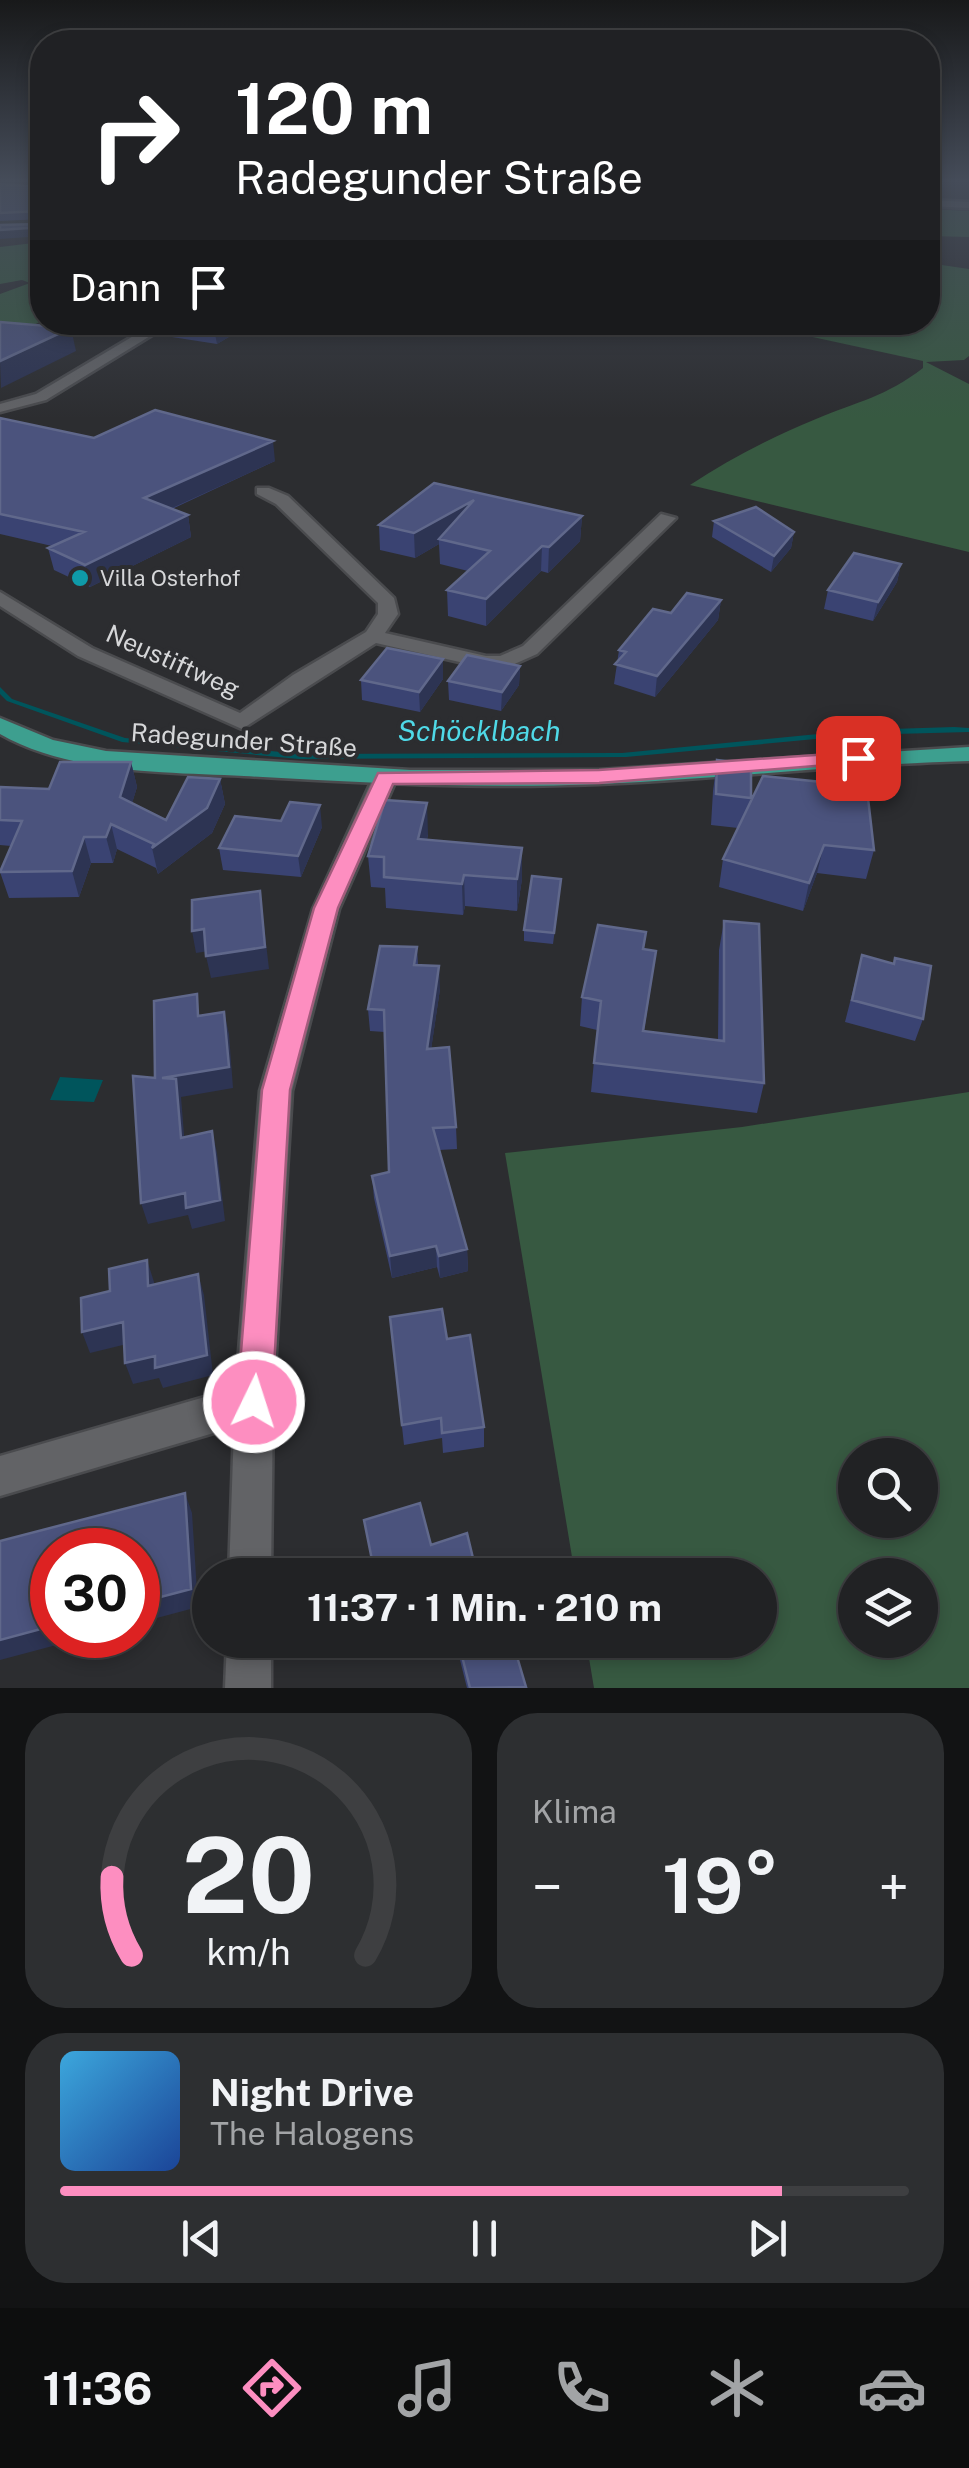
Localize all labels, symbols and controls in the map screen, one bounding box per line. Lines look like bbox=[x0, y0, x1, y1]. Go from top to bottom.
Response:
text: 120 m bbox=[235, 67, 433, 150]
icon: right bbox=[70, 70, 200, 200]
text: Radegunder Straße bbox=[235, 151, 643, 204]
icon: arrive bbox=[181, 260, 236, 315]
text: Dann bbox=[70, 265, 161, 310]
place label: Villa Osterhof bbox=[100, 565, 241, 591]
marker: Villa Osterhof bbox=[69, 567, 91, 589]
street label: Neustiftweg bbox=[101, 618, 245, 704]
water label: Schöcklbach bbox=[398, 714, 560, 747]
pin bbox=[816, 716, 901, 801]
street label: Radegunder Straße bbox=[130, 717, 358, 763]
icon: arrive bbox=[831, 731, 886, 786]
position arrow bbox=[202, 1350, 306, 1454]
map controls bbox=[838, 1438, 938, 1658]
button: search bbox=[838, 1438, 938, 1538]
speed limit sign: 30 bbox=[30, 1528, 160, 1658]
button: layers bbox=[838, 1558, 938, 1658]
text: 11:37 · 1 Min. · 210 m bbox=[307, 1585, 662, 1630]
text: Klima bbox=[532, 1793, 617, 1830]
text: 20 bbox=[182, 1814, 315, 1936]
text: 19° bbox=[662, 1842, 779, 1930]
text: − bbox=[532, 1855, 563, 1919]
text: + bbox=[878, 1855, 909, 1919]
text: km/h bbox=[206, 1931, 291, 1973]
text: Night Drive bbox=[210, 2070, 414, 2115]
text: The Halogens bbox=[210, 2115, 414, 2152]
icon: previous bbox=[174, 2211, 229, 2266]
icon: pause bbox=[457, 2211, 512, 2266]
icon: next bbox=[740, 2211, 795, 2266]
icon: directions bbox=[237, 2353, 307, 2423]
icon: music bbox=[392, 2353, 462, 2423]
icon: phone bbox=[547, 2353, 617, 2423]
icon: climate bbox=[702, 2353, 772, 2423]
icon: car bbox=[857, 2353, 927, 2423]
text: 11:36 bbox=[42, 2362, 153, 2415]

